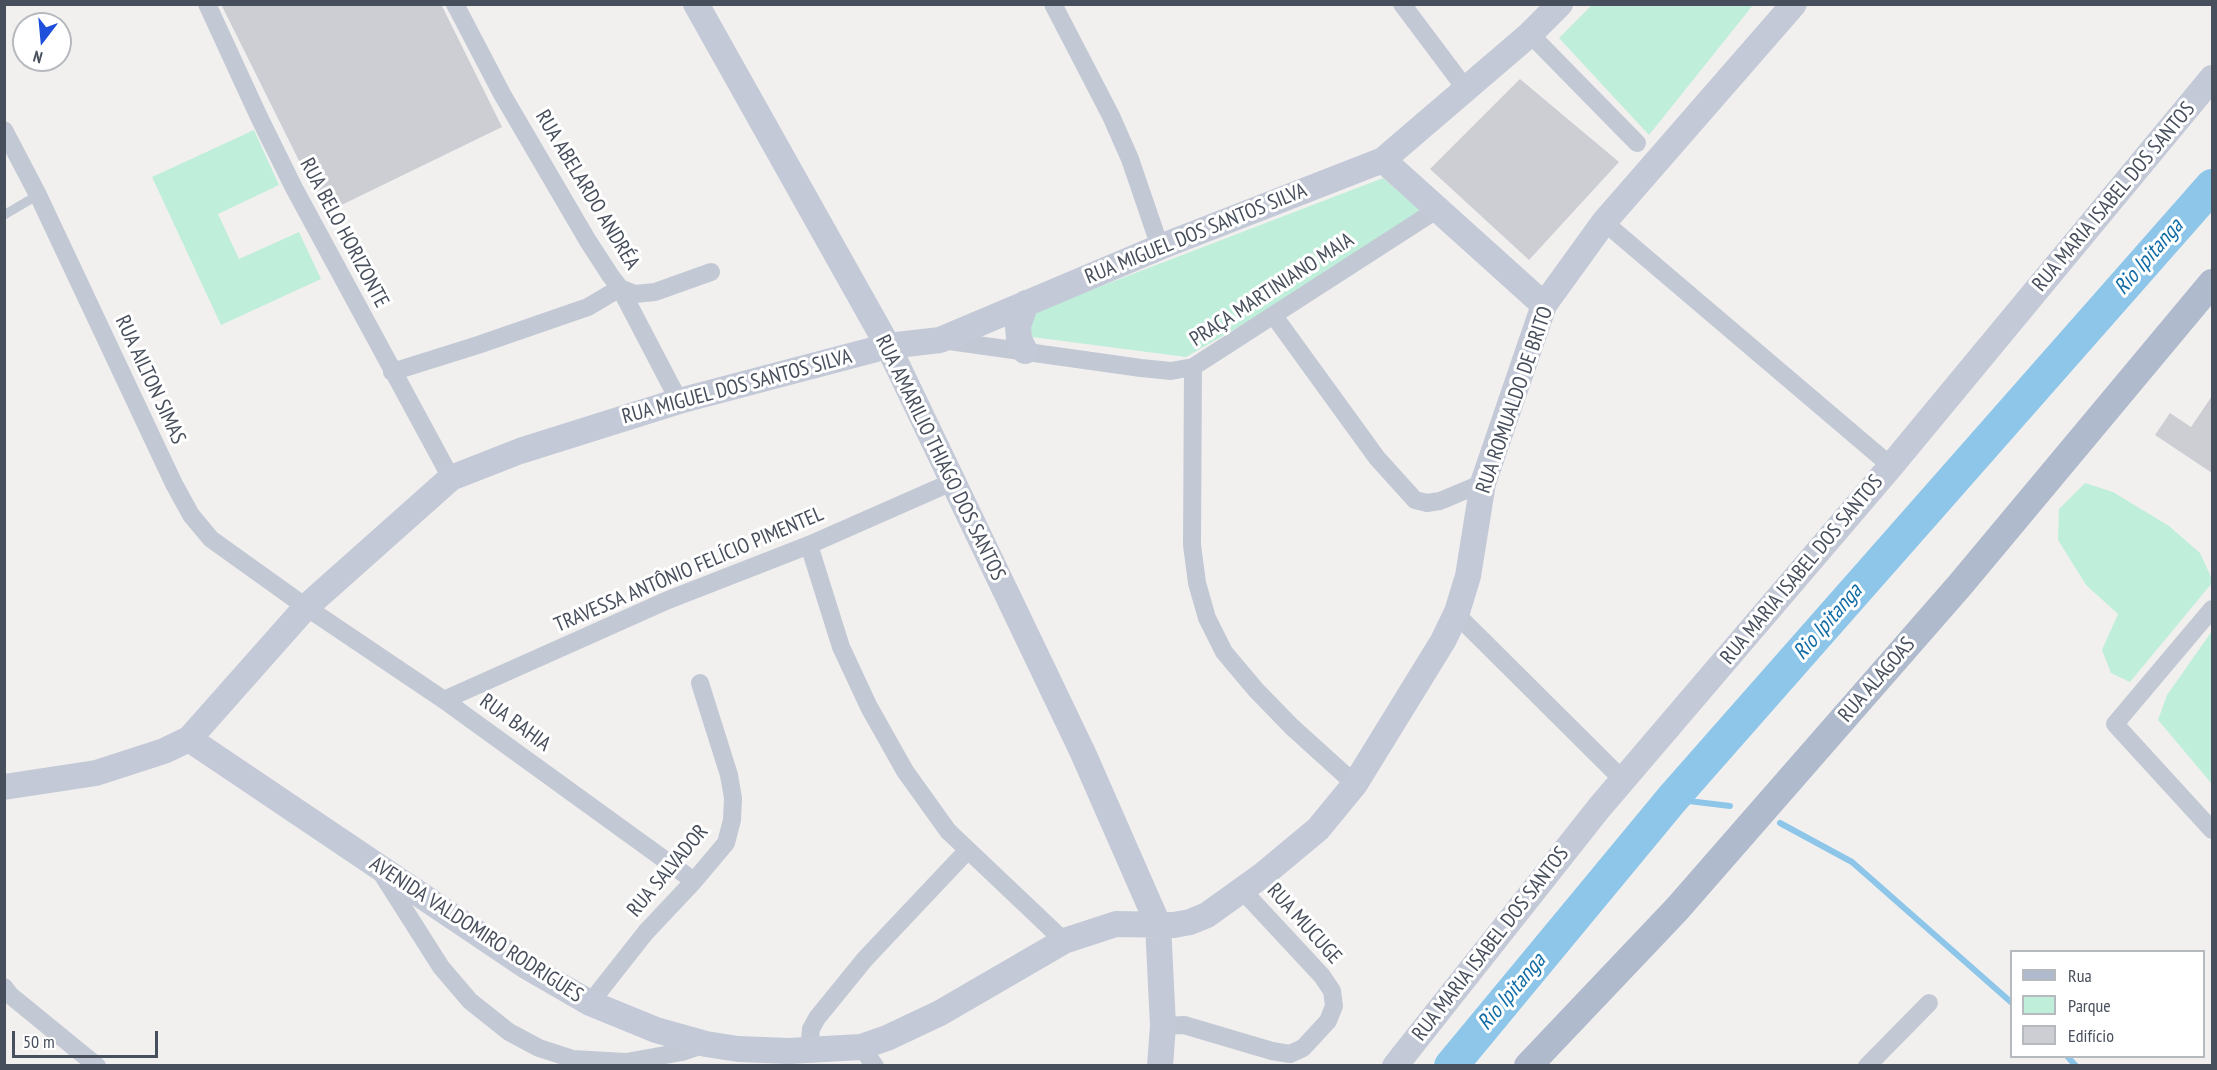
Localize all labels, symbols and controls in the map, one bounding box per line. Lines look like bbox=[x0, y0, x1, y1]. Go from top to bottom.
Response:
north arrow bbox=[12, 12, 72, 72]
text: N bbox=[31, 47, 45, 68]
street label: RUA MARIA ISABEL DOS SANTOS bbox=[2027, 97, 2201, 297]
street label: RUA ABELARDO ANDRÉA bbox=[529, 106, 645, 274]
street label: RUA BELO HORIZONTE bbox=[294, 154, 394, 312]
street label: RUA MIGUEL DOS SANTOS SILVA bbox=[1082, 178, 1310, 290]
water label: Rio Ipitanga bbox=[2109, 214, 2189, 300]
street label: PRAÇA MARTINIANO MAIA bbox=[1185, 228, 1359, 352]
street label: RUA ROMUALDO DE BRITO bbox=[1471, 303, 1559, 497]
street label: RUA AILTON SIMAS bbox=[109, 312, 191, 448]
street label: RUA AMARILIO THIAGO DOS SANTOS bbox=[870, 331, 1010, 585]
street label: RUA MIGUEL DOS SANTOS SILVA bbox=[619, 344, 855, 430]
street label: RUA MARIA ISABEL DOS SANTOS bbox=[1715, 470, 1889, 670]
street label: TRAVESSA ANTÔNIO FELÍCIO PIMENTEL bbox=[551, 502, 827, 638]
water label: Rio Ipitanga bbox=[1788, 579, 1868, 665]
street label: RUA ALAGOAS bbox=[1833, 632, 1921, 728]
street label: RUA BAHIA bbox=[475, 689, 555, 757]
street label: RUA SALVADOR bbox=[622, 820, 714, 922]
street label: RUA MARIA ISABEL DOS SANTOS bbox=[1407, 842, 1575, 1046]
street label: AVENIDA VALDOMIRO RODRIGUES bbox=[365, 852, 587, 1008]
street label: RUA MUCUGE bbox=[1261, 879, 1347, 969]
water label: Rio Ipitanga bbox=[1472, 948, 1552, 1036]
legend bbox=[2010, 950, 2205, 1058]
text: Rua bbox=[2068, 964, 2092, 987]
text: Parque bbox=[2068, 994, 2111, 1017]
scale bar bbox=[15, 1019, 160, 1057]
text: Edifício bbox=[2068, 1024, 2114, 1047]
text: 50 m bbox=[23, 1030, 55, 1053]

